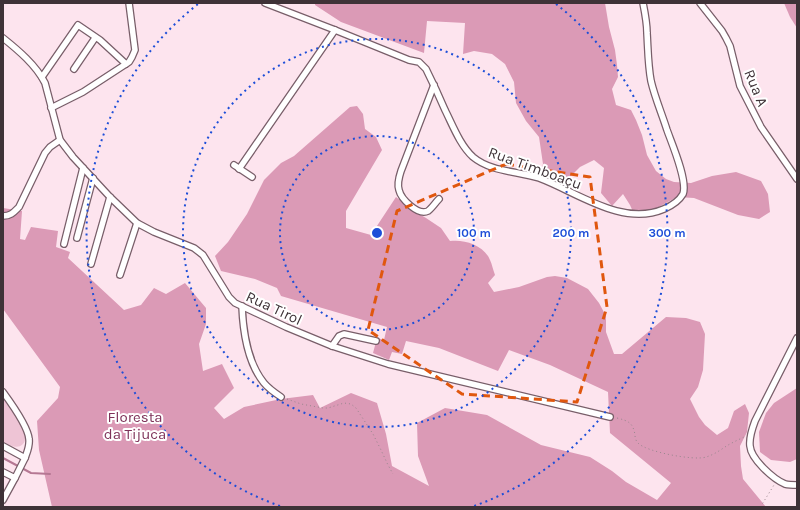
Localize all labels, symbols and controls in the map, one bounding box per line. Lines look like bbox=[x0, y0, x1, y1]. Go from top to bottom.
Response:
street label: Rua A bbox=[740, 67, 772, 110]
street label: Rua Timboaçu bbox=[486, 143, 584, 193]
centre of rings bbox=[370, 226, 384, 240]
text: 100 m bbox=[457, 226, 491, 240]
text: 200 m bbox=[553, 226, 589, 240]
text: 300 m bbox=[648, 226, 686, 240]
street label: Rua Tirol bbox=[243, 287, 305, 329]
park label: Floresta da Tijuca bbox=[104, 408, 166, 443]

